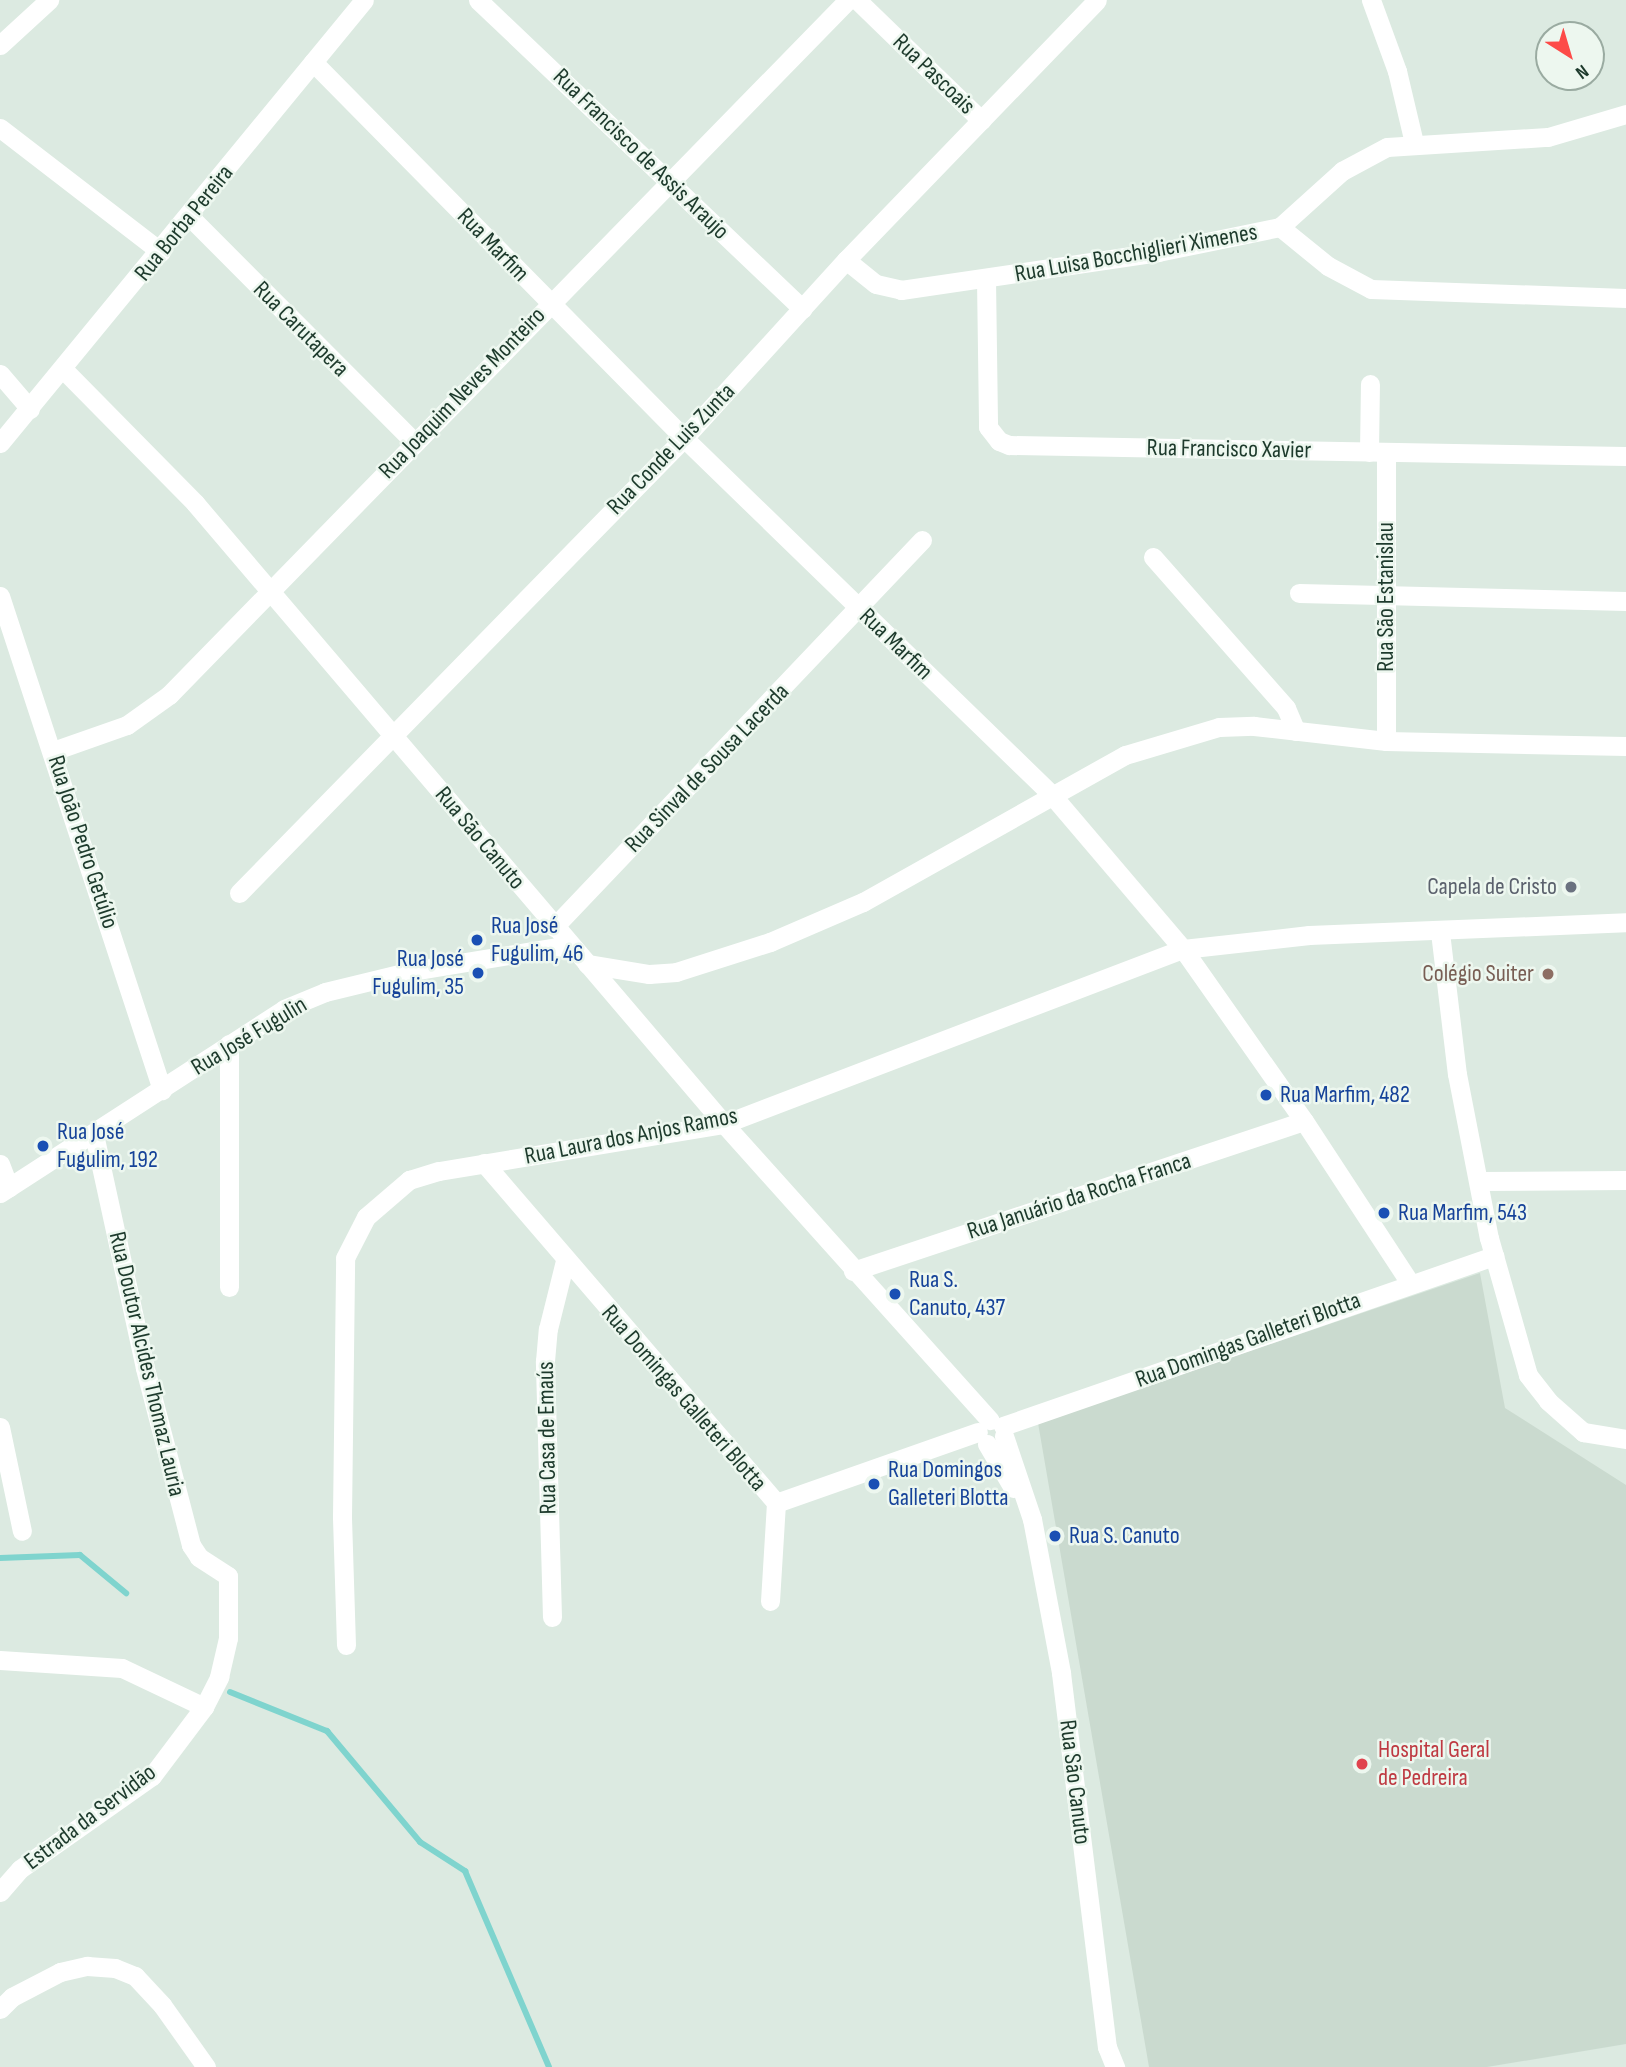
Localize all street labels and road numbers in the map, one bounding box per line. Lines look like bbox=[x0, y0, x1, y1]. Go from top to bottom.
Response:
street label: Rua Pascoais bbox=[887, 28, 981, 120]
street label: Rua Francisco de Assis Araujo bbox=[547, 62, 735, 246]
street label: Rua Borba Pereira bbox=[128, 159, 240, 287]
street label: Rua Marfim bbox=[451, 202, 535, 288]
street label: Rua Luisa Bocchiglieri Ximenes bbox=[1013, 217, 1259, 289]
street label: Rua Carutapera bbox=[247, 275, 355, 383]
street label: Rua Joaquim Neves Monteiro bbox=[373, 301, 551, 485]
street label: Rua Conde Luis Zunta bbox=[601, 377, 741, 521]
street label: Rua Francisco Xavier bbox=[1147, 433, 1311, 465]
street label: Rua São Estanislau bbox=[1372, 522, 1400, 672]
street label: Rua Marfim bbox=[853, 602, 939, 686]
street label: Rua Sinval de Sousa Lacerda bbox=[619, 677, 795, 859]
street label: Rua João Pedro Getúlio bbox=[41, 752, 125, 932]
street label: Rua São Canuto bbox=[429, 781, 531, 895]
street label: Rua José Fugulin bbox=[186, 990, 312, 1082]
street label: Rua Laura dos Anjos Ramos bbox=[522, 1101, 740, 1171]
street label: Rua Januário da Rocha Franca bbox=[964, 1146, 1194, 1246]
street label: Rua Doutor Alcides Thomaz Lauria bbox=[103, 1229, 191, 1499]
street label: Rua Domingas Galleteri Blotta bbox=[1132, 1286, 1364, 1394]
street label: Rua Domingas Galleteri Blotta bbox=[595, 1299, 773, 1497]
street label: Rua Casa de Emaús bbox=[531, 1361, 563, 1515]
street label: Rua São Canuto bbox=[1053, 1718, 1097, 1846]
street label: Estrada da Servidão bbox=[18, 1758, 162, 1876]

